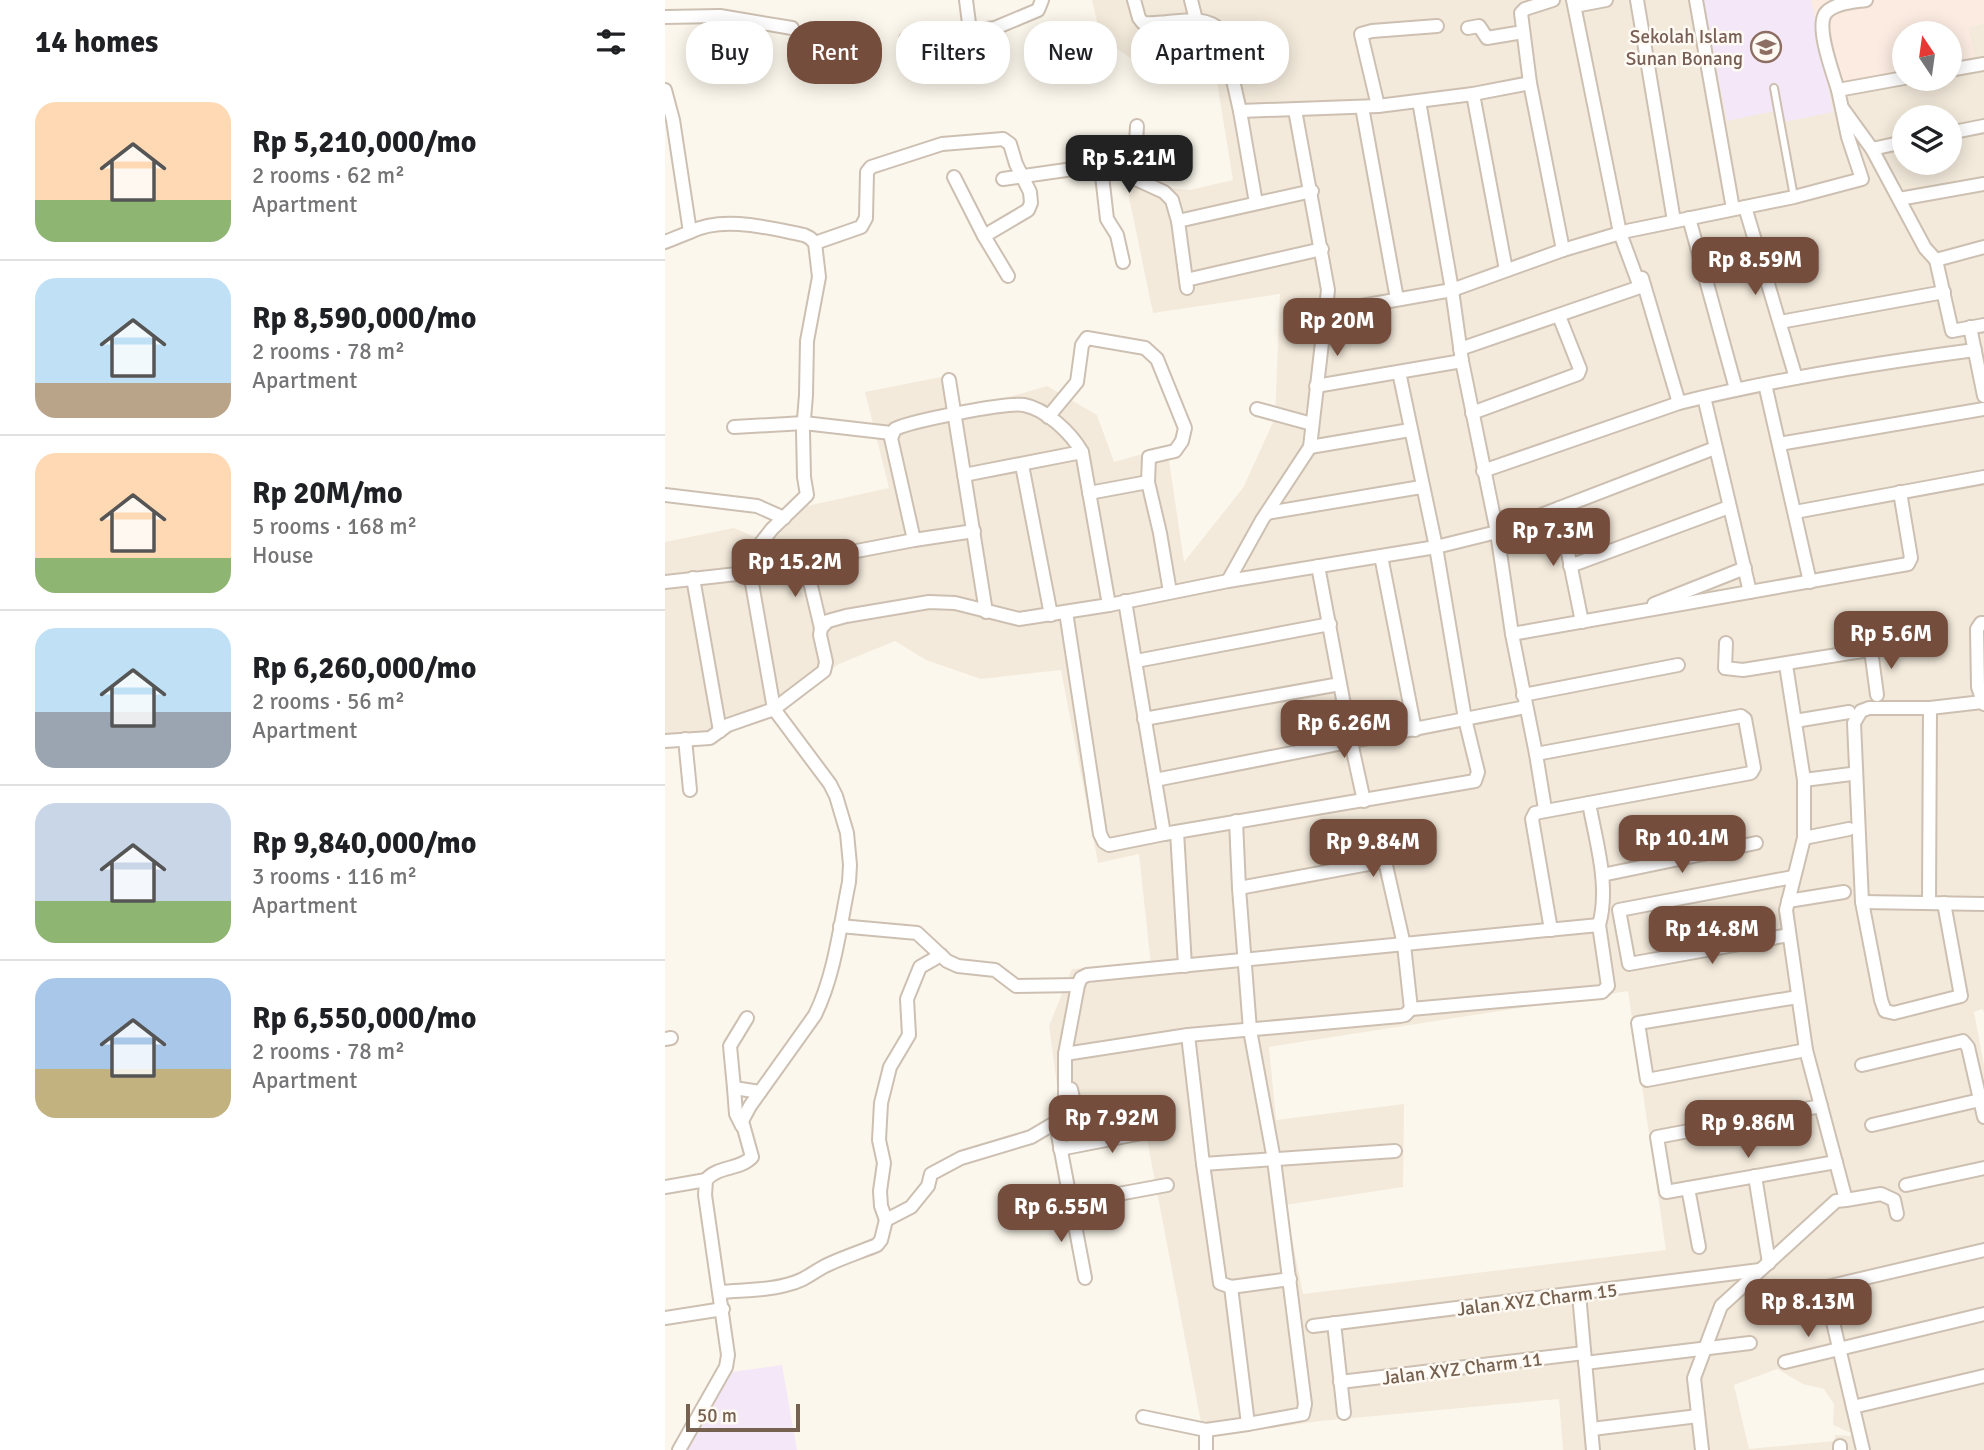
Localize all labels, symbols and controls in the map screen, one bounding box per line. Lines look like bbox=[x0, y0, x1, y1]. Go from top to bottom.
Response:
chip: Buy bbox=[686, 21, 773, 84]
chip: Rent bbox=[787, 21, 882, 84]
chip: Filters bbox=[896, 21, 1010, 84]
chip: New bbox=[1024, 21, 1117, 84]
chip: Apartment bbox=[1131, 21, 1289, 84]
north arrow bbox=[1892, 21, 1962, 91]
map controls bbox=[1892, 21, 1962, 175]
icon: filters bbox=[592, 23, 630, 61]
text: 14 homes bbox=[35, 24, 158, 61]
place label: Sekolah Islam Sunan Bonang bbox=[1626, 25, 1743, 71]
school or university icon: Sekolah Islam Sunan Bonang bbox=[1749, 30, 1783, 64]
button: layers bbox=[1892, 105, 1962, 175]
text: Rp 5,210,000/mo bbox=[252, 124, 476, 161]
icon: home bbox=[91, 130, 175, 214]
pin: Rp 5.21M bbox=[1057, 136, 1201, 195]
text: Rp 5.21M bbox=[1082, 143, 1176, 172]
text: 2 rooms · 62 m² bbox=[252, 161, 405, 190]
text: Apartment bbox=[252, 190, 357, 219]
pin: Rp 8.59M bbox=[1683, 238, 1827, 297]
text: Rp 8.59M bbox=[1708, 245, 1802, 274]
pin: Rp 20M bbox=[1280, 298, 1394, 358]
text: Rp 8,590,000/mo bbox=[252, 300, 476, 337]
icon: home bbox=[91, 306, 175, 390]
text: Rp 20M bbox=[1299, 306, 1375, 335]
text: 2 rooms · 78 m² bbox=[252, 337, 405, 366]
text: Apartment bbox=[252, 366, 357, 395]
text: Rp 20M/mo bbox=[252, 475, 403, 512]
icon: home bbox=[91, 481, 175, 565]
pin: Rp 7.3M bbox=[1488, 508, 1618, 568]
text: 5 rooms · 168 m² bbox=[252, 512, 417, 541]
text: Rp 7.3M bbox=[1512, 516, 1594, 545]
pin: Rp 15.2M bbox=[723, 540, 867, 599]
text: House bbox=[252, 541, 314, 570]
text: Rp 15.2M bbox=[748, 547, 842, 576]
pin: Rp 5.6M bbox=[1826, 612, 1956, 671]
text: Rp 5.6M bbox=[1850, 619, 1932, 648]
text: Rp 6,260,000/mo bbox=[252, 650, 476, 687]
icon: home bbox=[91, 656, 175, 740]
text: 2 rooms · 56 m² bbox=[252, 687, 405, 716]
pin: Rp 6.26M bbox=[1272, 700, 1416, 760]
text: Rp 6.26M bbox=[1297, 708, 1391, 737]
text: Apartment bbox=[252, 716, 357, 745]
pin: Rp 10.1M bbox=[1610, 816, 1754, 875]
pin: Rp 9.84M bbox=[1301, 820, 1445, 879]
text: Rp 10.1M bbox=[1635, 823, 1729, 852]
text: Rp 9,840,000/mo bbox=[252, 825, 476, 862]
text: Rp 9.84M bbox=[1326, 827, 1420, 856]
icon: home bbox=[91, 831, 175, 915]
text: 3 rooms · 116 m² bbox=[252, 862, 417, 891]
text: Apartment bbox=[252, 891, 357, 920]
pin: Rp 14.8M bbox=[1640, 906, 1784, 966]
text: Rp 14.8M bbox=[1665, 914, 1759, 943]
text: Rp 6,550,000/mo bbox=[252, 1000, 476, 1037]
icon: home bbox=[91, 1006, 175, 1090]
text: 2 rooms · 78 m² bbox=[252, 1037, 405, 1066]
text: Apartment bbox=[252, 1066, 357, 1095]
pin: Rp 7.92M bbox=[1040, 1096, 1184, 1155]
pin: Rp 9.86M bbox=[1676, 1100, 1820, 1160]
text: Rp 7.92M bbox=[1065, 1103, 1159, 1132]
text: Rp 9.86M bbox=[1701, 1108, 1795, 1137]
pin: Rp 6.55M bbox=[989, 1184, 1133, 1244]
text: Rp 6.55M bbox=[1014, 1192, 1108, 1221]
street label: Jalan XYZ Charm 15 bbox=[1456, 1278, 1619, 1322]
pin: Rp 8.13M bbox=[1736, 1280, 1880, 1339]
text: Rp 8.13M bbox=[1761, 1287, 1855, 1316]
street label: Jalan XYZ Charm 11 bbox=[1381, 1347, 1544, 1391]
scale bar bbox=[686, 1401, 800, 1433]
text: 50 m bbox=[697, 1404, 737, 1428]

